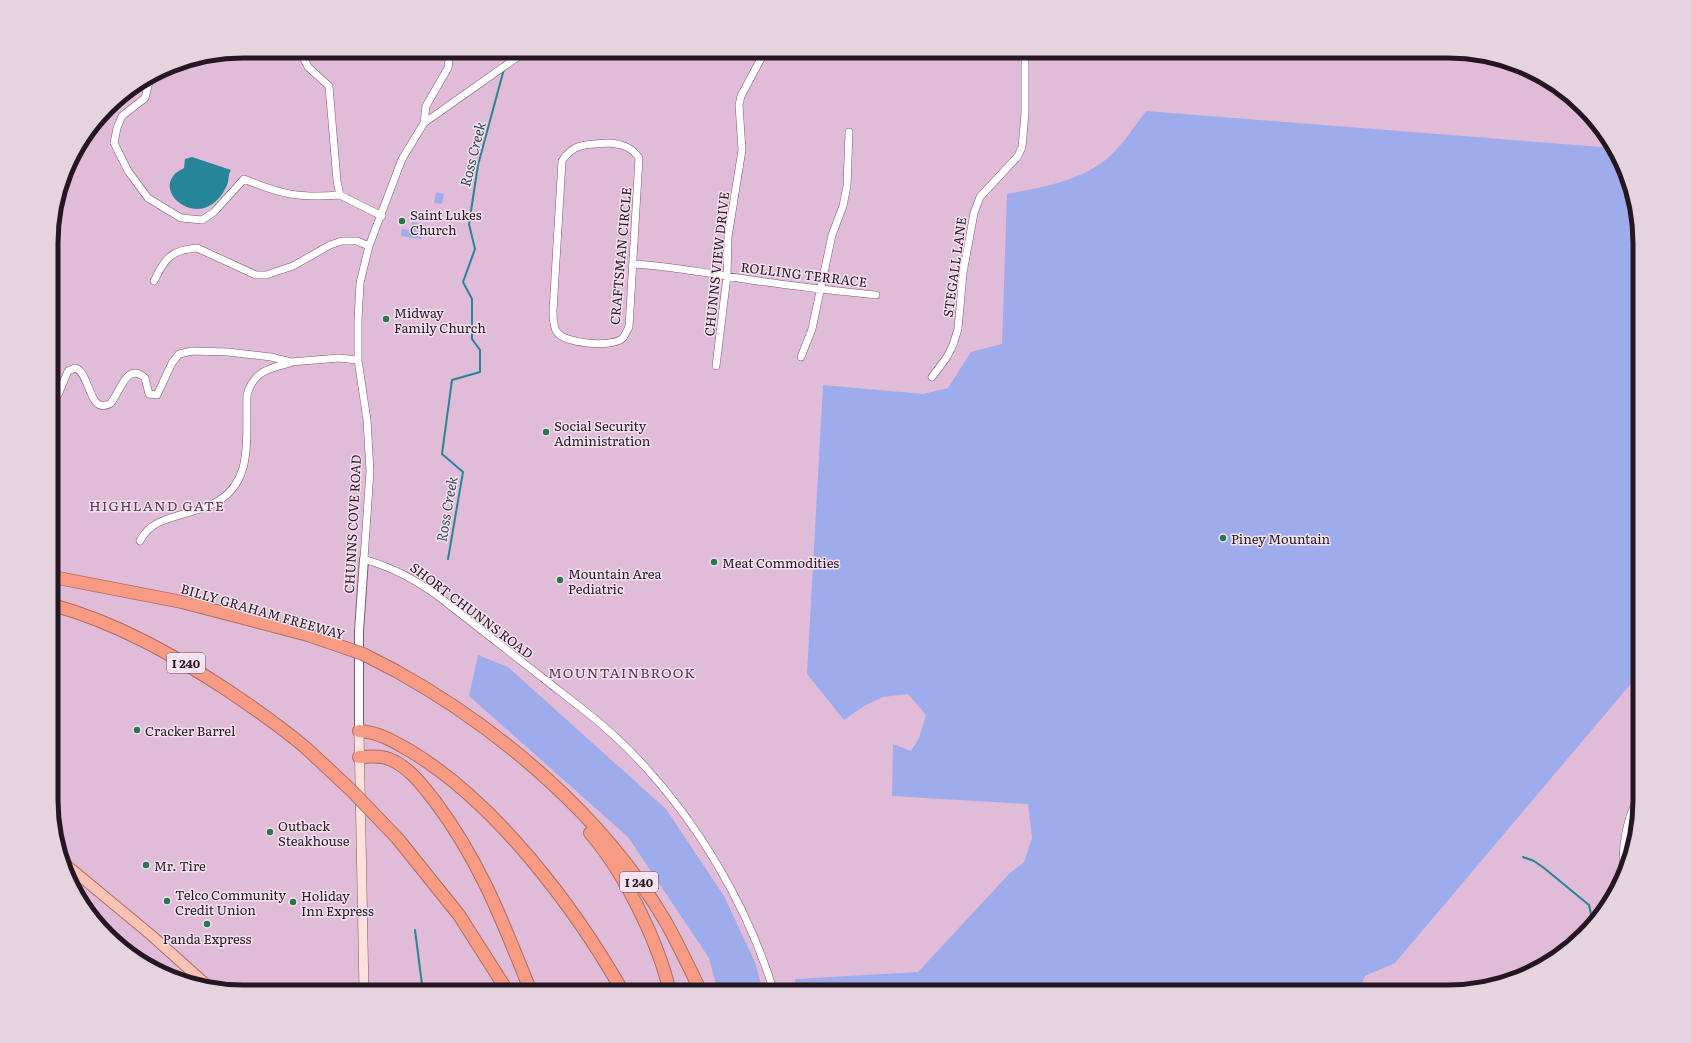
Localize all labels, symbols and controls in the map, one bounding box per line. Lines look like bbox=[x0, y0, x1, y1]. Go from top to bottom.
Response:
water label: Ross Creek bbox=[454, 119, 490, 189]
street label: CRAFTSMAN CIRCLE bbox=[605, 186, 635, 326]
street label: CHUNNS VIEW DRIVE bbox=[699, 191, 733, 337]
place label: Saint Lukes Church bbox=[410, 205, 482, 239]
marker: Saint Lukes Church bbox=[397, 216, 407, 226]
street label: STEGALL LANE bbox=[938, 216, 970, 318]
street label: ROLLING TERRACE bbox=[740, 257, 868, 291]
place label: Midway Family Church bbox=[394, 303, 486, 337]
marker: Midway Family Church bbox=[381, 314, 391, 324]
place label: Social Security Administration bbox=[554, 416, 651, 450]
marker: Social Security Administration bbox=[541, 427, 551, 437]
street label: CHUNNS COVE ROAD bbox=[339, 454, 365, 594]
water label: Ross Creek bbox=[430, 474, 462, 543]
district label: HIGHLAND GATE bbox=[89, 495, 225, 515]
place label: Piney Mountain bbox=[1231, 529, 1331, 548]
marker: Piney Mountain bbox=[1218, 533, 1228, 543]
place label: Meat Commodities bbox=[722, 553, 839, 572]
street label: SHORT CHUNNS ROAD bbox=[407, 557, 537, 663]
marker: Meat Commodities bbox=[709, 557, 719, 567]
place label: Mountain Area Pediatric bbox=[568, 564, 662, 598]
marker: Mountain Area Pediatric bbox=[555, 575, 565, 585]
street label: BILLY GRAHAM FREEWAY bbox=[179, 578, 348, 644]
road number: I 240 bbox=[167, 653, 205, 673]
district label: MOUNTAINBROOK bbox=[548, 662, 696, 682]
place label: Cracker Barrel bbox=[145, 721, 236, 740]
marker: Cracker Barrel bbox=[132, 725, 142, 735]
place label: Outback Steakhouse bbox=[278, 816, 350, 850]
marker: Outback Steakhouse bbox=[265, 827, 275, 837]
place label: Mr. Tire bbox=[154, 856, 206, 875]
marker: Mr. Tire bbox=[141, 860, 151, 870]
road number: I 240 bbox=[620, 872, 658, 892]
place label: Telco Community Credit Union bbox=[175, 885, 286, 919]
place label: Holiday Inn Express bbox=[301, 886, 374, 920]
marker: Telco Community Credit Union bbox=[162, 896, 172, 906]
marker: Holiday Inn Express bbox=[288, 897, 298, 907]
marker: Panda Express bbox=[202, 919, 212, 929]
place label: Panda Express bbox=[163, 929, 251, 948]

